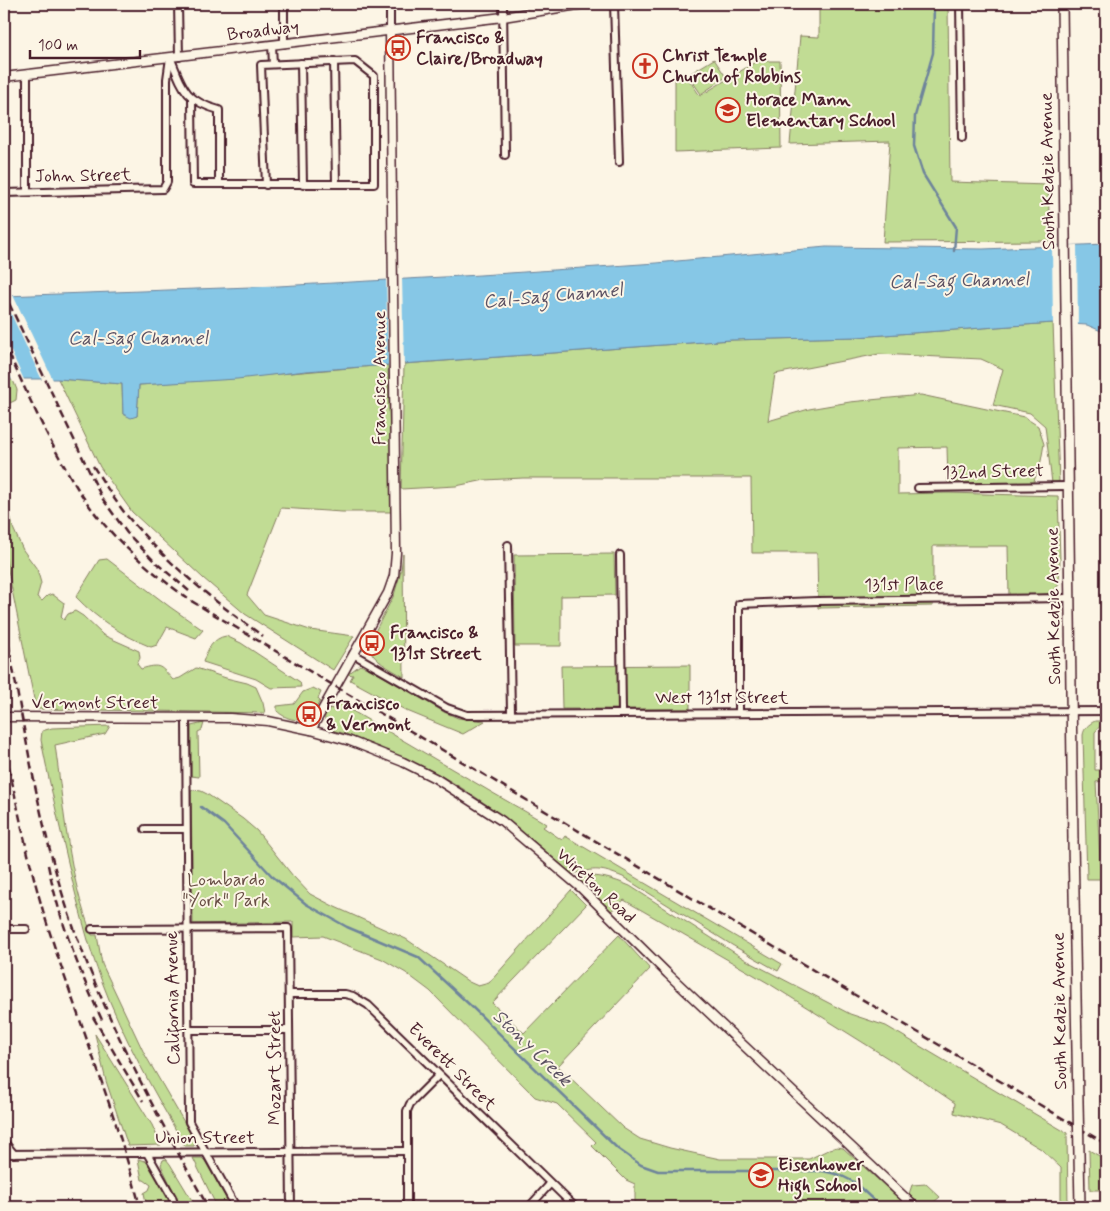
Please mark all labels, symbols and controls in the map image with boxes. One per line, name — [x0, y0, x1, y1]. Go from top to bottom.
street label: Broadway — [226, 15, 300, 47]
place label: Francisco & Claire/Broadway — [416, 26, 543, 71]
scale bar — [30, 28, 140, 60]
bus stop icon: Francisco & Claire/Broadway — [385, 35, 411, 61]
text: 100 m — [38, 36, 78, 56]
place label: Christ Temple Church of Robbins — [662, 44, 801, 89]
church icon: Christ Temple Church of Robbins — [632, 53, 658, 79]
place label: Horace Mann Elementary School — [746, 88, 896, 133]
street label: South Kedzie Avenue — [1035, 92, 1061, 250]
school or university icon: Horace Mann Elementary School — [715, 97, 741, 123]
street label: John Street — [34, 163, 132, 189]
water label: Cal-Sag Channel — [889, 267, 1030, 297]
water label: Cal-Sag Channel — [482, 277, 625, 317]
street label: Francisco Avenue — [368, 311, 392, 445]
water label: Cal-Sag Channel — [68, 326, 209, 353]
street label: 132nd Street — [942, 459, 1044, 485]
street label: South Kedzie Avenue — [1041, 527, 1067, 685]
street label: 131st Place — [864, 572, 944, 598]
place label: Francisco & 131st Street — [390, 621, 482, 666]
bus stop icon: Francisco & 131st Street — [359, 630, 385, 656]
street label: West 131st Street — [655, 686, 789, 710]
street label: Vermont Street — [32, 691, 158, 715]
place label: Francisco & Vermont — [326, 692, 411, 737]
bus stop icon: Francisco & Vermont — [296, 701, 322, 727]
street label: Wireton Road — [551, 843, 641, 929]
park label: Lombardo "York" Park — [182, 868, 270, 913]
street label: California Avenue — [160, 931, 188, 1065]
street label: South Kedzie Avenue — [1047, 932, 1073, 1090]
water label: Stony Creek — [487, 1004, 578, 1093]
street label: Mozart Street — [263, 1011, 287, 1125]
street label: Everett Street — [403, 1018, 502, 1117]
street label: Union Street — [155, 1126, 255, 1150]
place label: Eisenhower High School — [778, 1153, 864, 1200]
school or university icon: Eisenhower High School — [748, 1162, 774, 1188]

